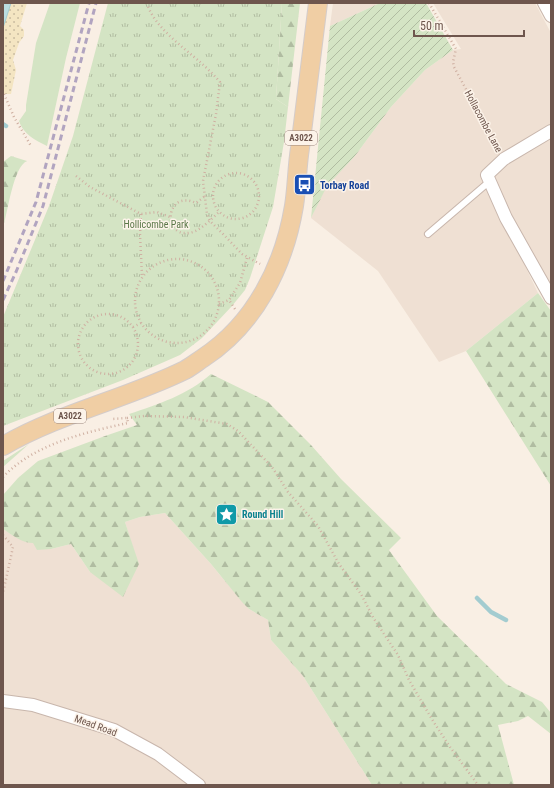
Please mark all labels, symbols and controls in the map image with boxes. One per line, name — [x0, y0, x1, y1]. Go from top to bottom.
scale bar — [414, 12, 524, 38]
text: 50 m — [420, 19, 444, 33]
street label: Hollacombe Lane — [463, 88, 505, 154]
road number: A3022 — [285, 131, 317, 145]
bus stop icon: Torbay Road — [291, 172, 317, 198]
place label: Torbay Road — [320, 180, 369, 191]
park label: Hollicombe Park — [123, 219, 189, 230]
road number: A3022 — [54, 409, 86, 423]
place icon: Round Hill — [214, 501, 240, 527]
place label: Round Hill — [242, 509, 283, 520]
street label: Mead Road — [73, 713, 119, 738]

